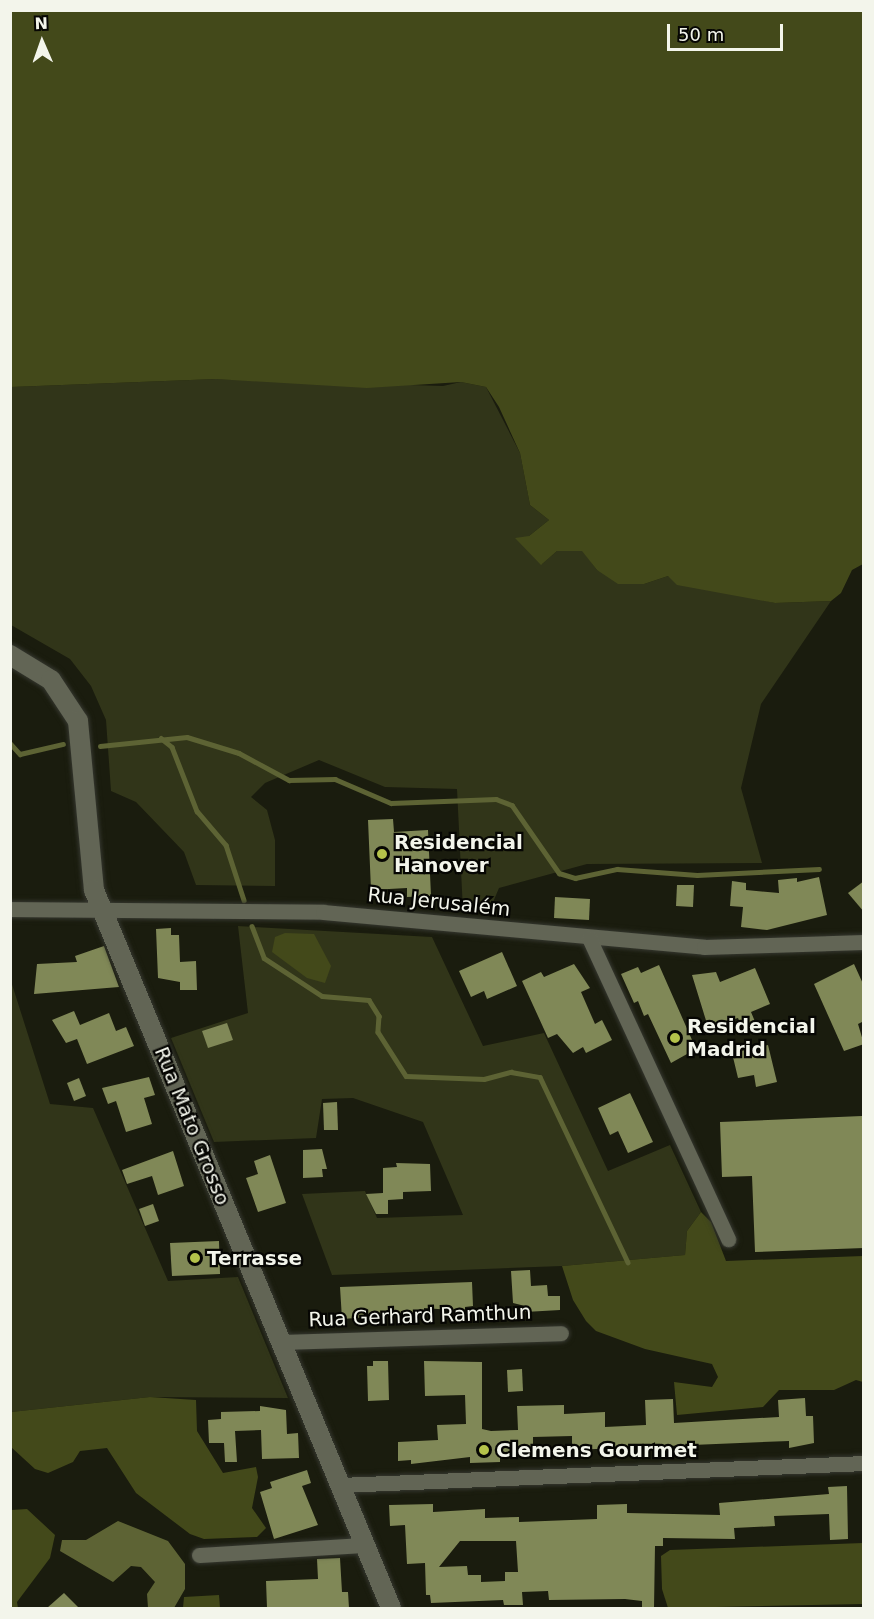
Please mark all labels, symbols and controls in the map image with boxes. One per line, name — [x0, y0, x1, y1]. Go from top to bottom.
north arrow — [12, 12, 72, 72]
scale bar — [670, 12, 786, 50]
text: N — [34, 14, 48, 33]
text: 50 m — [678, 24, 724, 45]
place label: Residencial Hanover — [394, 831, 523, 878]
marker: Residencial Hanover — [375, 847, 389, 861]
street label: Rua Jerusalém — [366, 883, 512, 921]
place label: Residencial Madrid — [687, 1014, 816, 1061]
marker: Residencial Madrid — [668, 1031, 682, 1045]
street label: Rua Mato Grosso — [149, 1043, 235, 1209]
place label: Terrasse — [207, 1246, 302, 1270]
marker: Terrasse — [188, 1251, 202, 1265]
street label: Rua Gerhard Ramthun — [308, 1300, 532, 1332]
place label: Clemens Gourmet — [496, 1438, 697, 1462]
marker: Clemens Gourmet — [477, 1443, 491, 1457]

